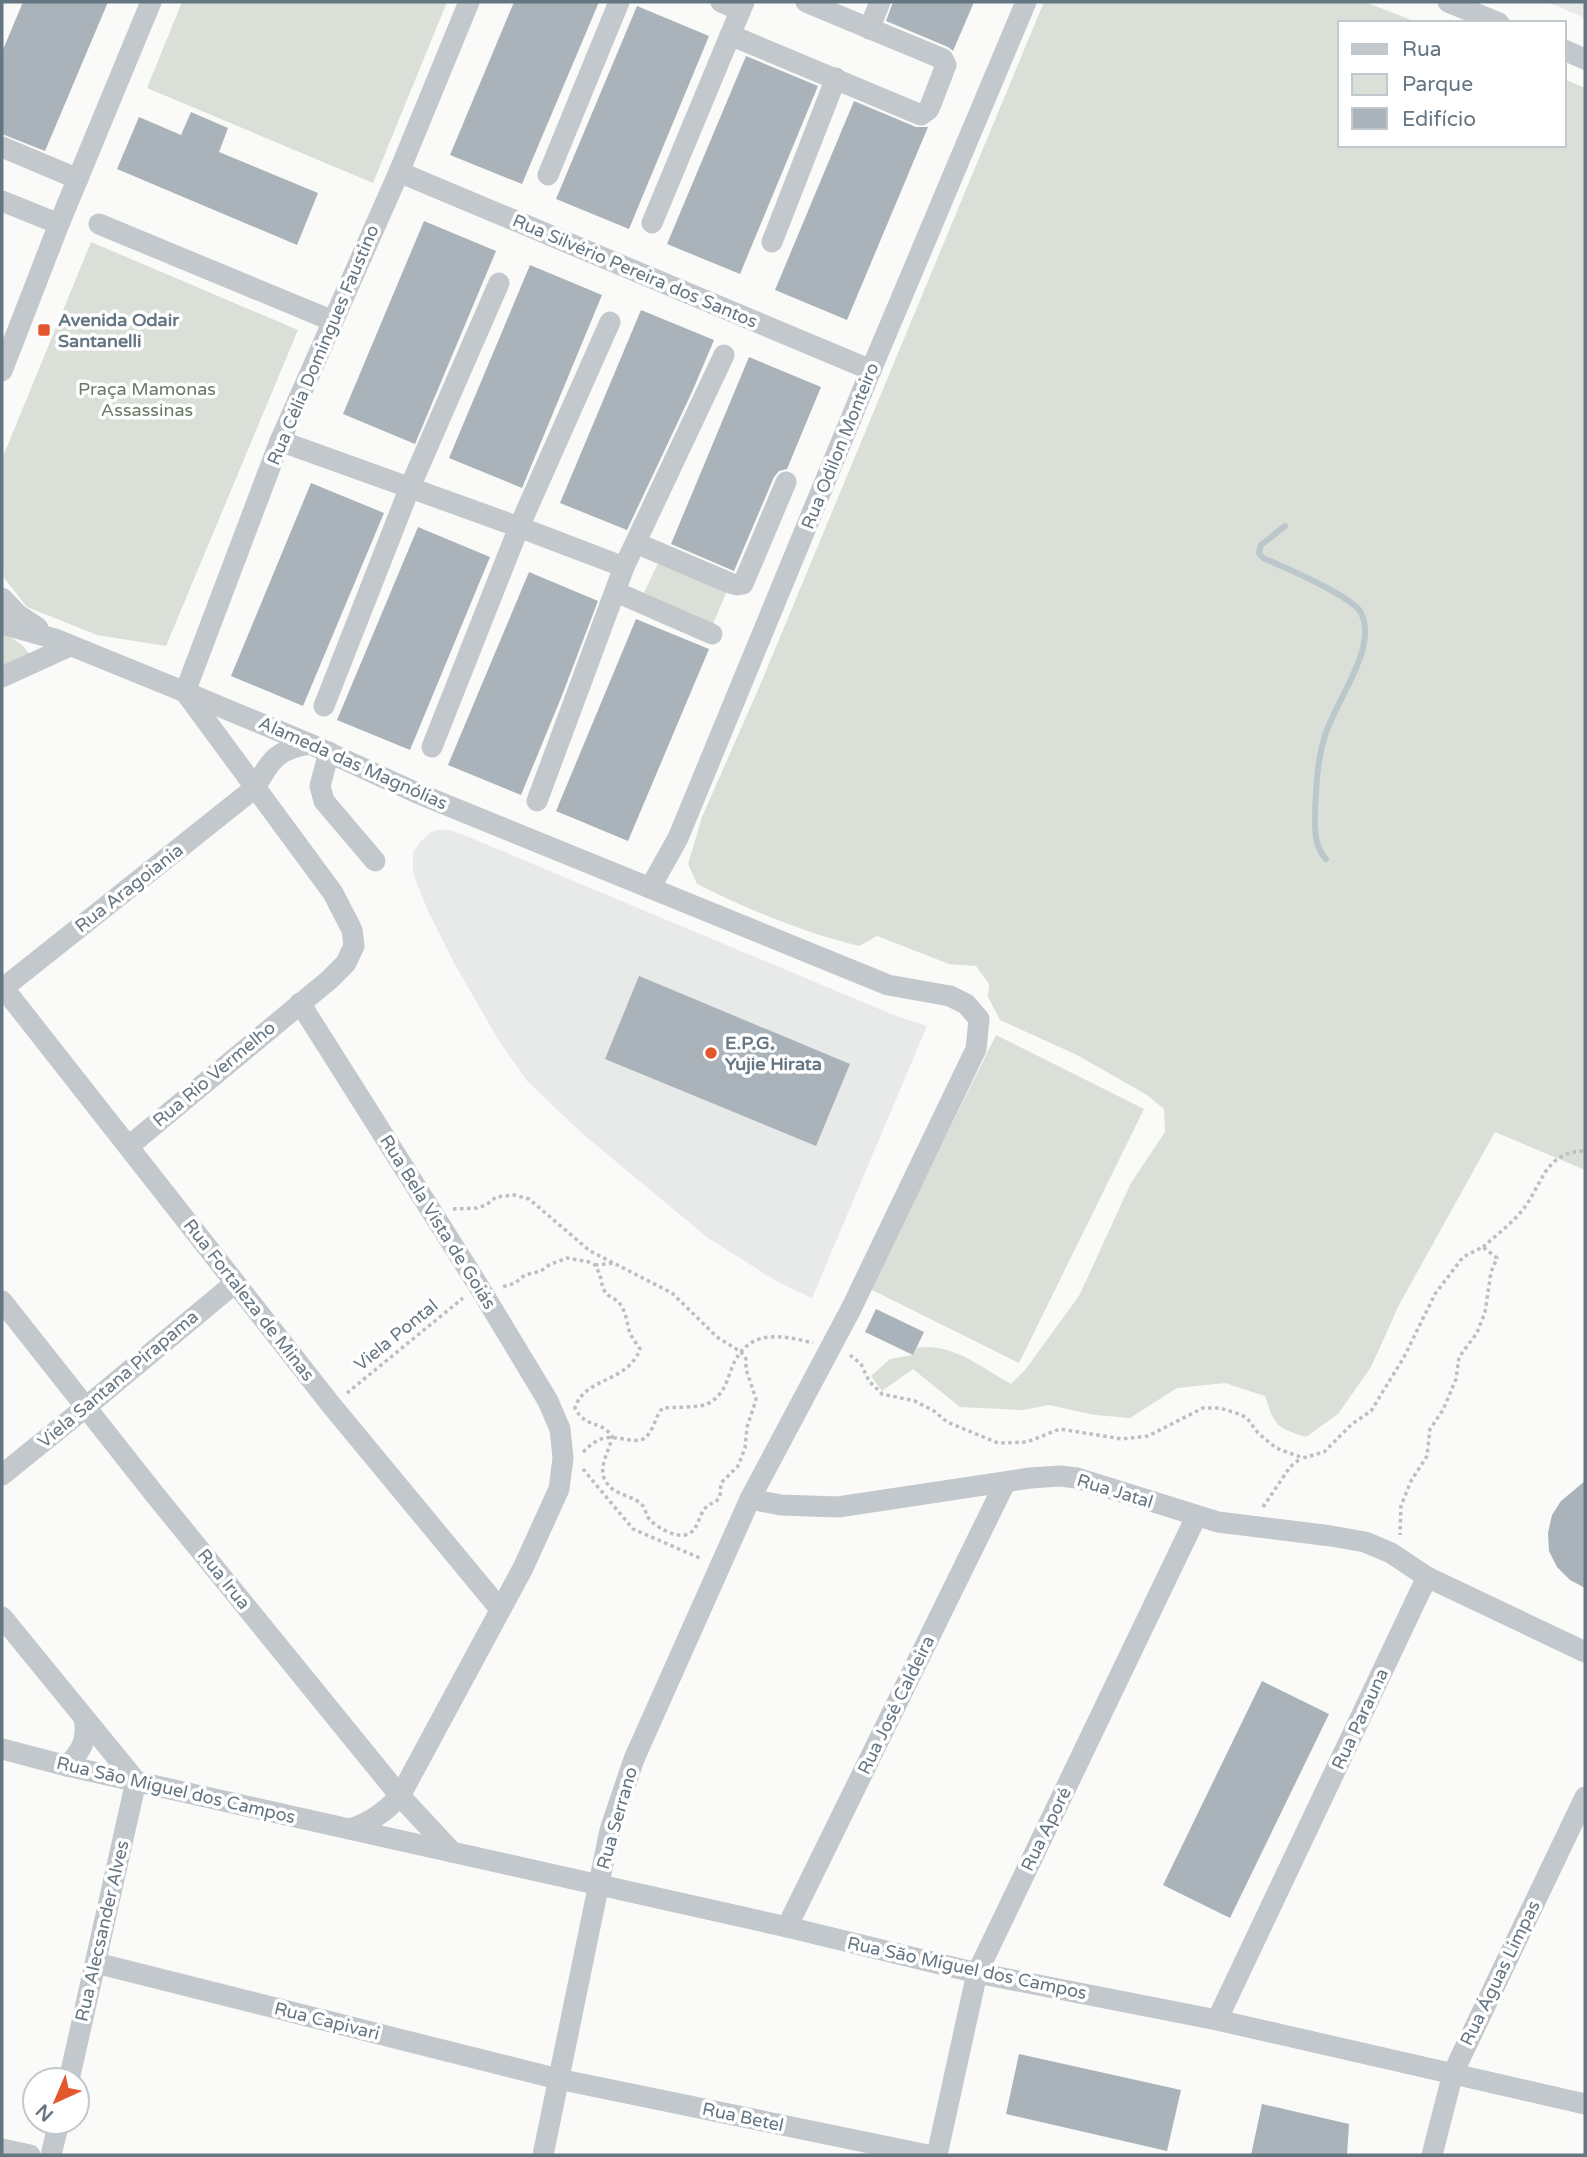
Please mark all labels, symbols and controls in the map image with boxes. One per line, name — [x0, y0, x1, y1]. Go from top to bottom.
legend — [1338, 21, 1566, 147]
text: Rua — [1402, 37, 1442, 62]
text: Parque — [1402, 72, 1473, 97]
text: Edifício — [1402, 107, 1476, 132]
street label: Rua Silvério Pereira dos Santos — [509, 209, 761, 333]
street label: Rua Célia Domingues Faustino — [262, 221, 384, 469]
place label: Avenida Odair Santanelli — [58, 309, 180, 352]
marker: Avenida Odair Santanelli — [36, 322, 52, 338]
street label: Rua Odilon Monteiro — [797, 360, 883, 532]
park label: Praça Mamonas Assassinas — [78, 378, 216, 421]
street label: Alameda das Magnólias — [255, 711, 451, 815]
street label: Rua Aragoiania — [70, 839, 188, 937]
street label: Rua Rio Vermelho — [148, 1016, 280, 1132]
place label: E.P.G. Yujie Hirata — [725, 1032, 822, 1075]
marker: E.P.G. Yujie Hirata — [703, 1045, 719, 1061]
street label: Rua Bela Vista de Goiás — [375, 1131, 501, 1313]
street label: Rua Fortaleza de Minas — [179, 1215, 319, 1385]
street label: Viela Pontal — [350, 1295, 442, 1375]
street label: Viela Santana Pirapama — [33, 1305, 203, 1453]
street label: Rua Jatal — [1074, 1469, 1156, 1513]
street label: Rua Irua — [193, 1544, 255, 1614]
street label: Rua José Caldeira — [853, 1632, 939, 1778]
street label: Rua Parauna — [1327, 1665, 1393, 1773]
street label: Rua São Miguel dos Campos — [54, 1752, 298, 1828]
street label: Rua Serrano — [592, 1764, 642, 1872]
street label: Rua Aporé — [1016, 1783, 1076, 1875]
street label: Rua Alecsander Alves — [70, 1838, 134, 2024]
street label: Rua Águas Limpas — [1455, 1897, 1545, 2049]
street label: Rua São Miguel dos Campos — [845, 1932, 1089, 2004]
street label: Rua Capivari — [272, 1997, 382, 2045]
north arrow — [21, 2066, 91, 2136]
street label: Rua Betel — [700, 2098, 786, 2136]
text: N — [32, 2099, 58, 2126]

